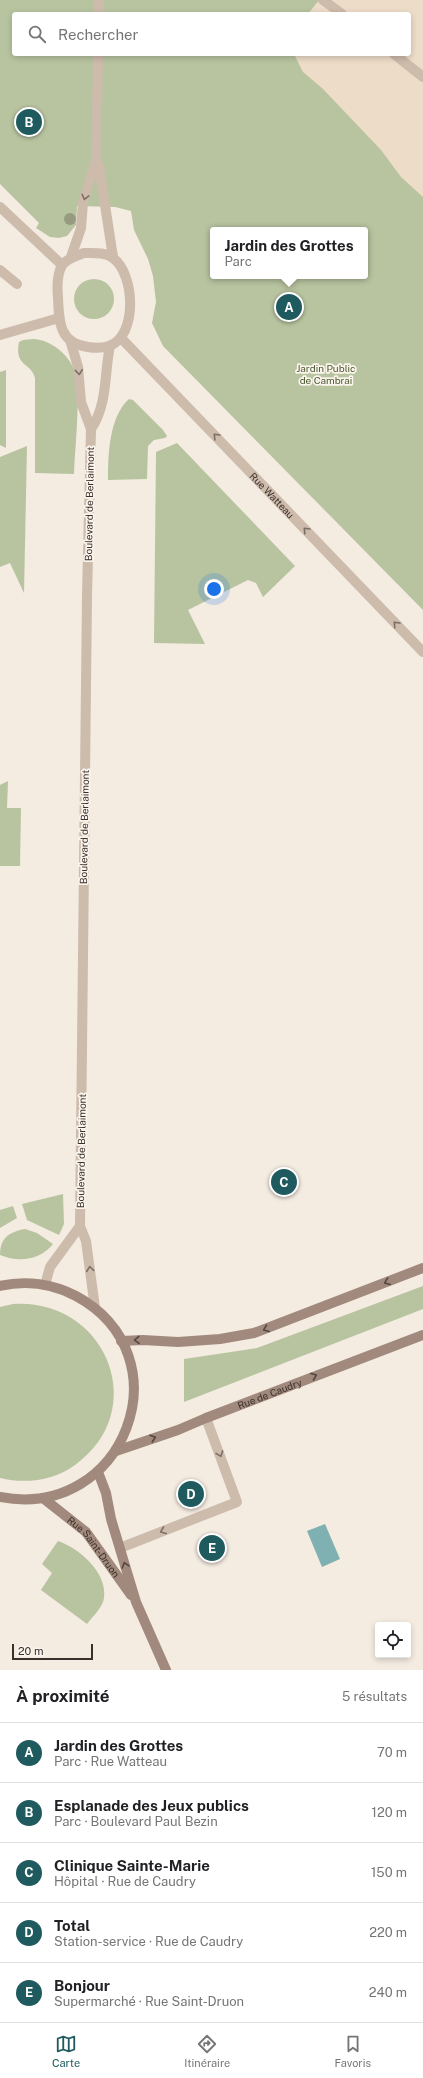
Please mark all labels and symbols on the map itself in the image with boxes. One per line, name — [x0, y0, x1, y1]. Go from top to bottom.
pin: B — [16, 107, 42, 137]
one-way arrow — [81, 194, 89, 200]
pin: A — [276, 292, 302, 322]
park label: Jardin Public de Cambrai — [296, 362, 356, 386]
one-way arrow — [74, 369, 83, 375]
one-way arrow — [213, 433, 221, 441]
street label: Boulevard de Berlaimont — [82, 447, 96, 561]
street label: Rue Watteau — [247, 470, 297, 521]
one-way arrow — [303, 527, 311, 535]
your location — [204, 579, 224, 599]
one-way arrow — [394, 621, 401, 628]
street label: Boulevard de Berlaimont — [77, 770, 91, 884]
street label: Boulevard de Berlaimont — [74, 1094, 88, 1208]
pin: C — [271, 1167, 297, 1197]
one-way arrow — [86, 1266, 95, 1273]
one-way arrow — [383, 1277, 390, 1285]
one-way arrow — [262, 1324, 269, 1332]
one-way arrow — [134, 1336, 140, 1344]
one-way arrow — [310, 1373, 317, 1381]
street label: Rue de Caudry — [236, 1376, 304, 1411]
one-way arrow — [150, 1435, 157, 1443]
one-way arrow — [215, 1451, 223, 1458]
pin: D — [178, 1479, 204, 1509]
street label: Rue Saint-Druon — [65, 1514, 123, 1580]
one-way arrow — [160, 1526, 168, 1534]
pin: E — [199, 1533, 225, 1563]
one-way arrow — [121, 1562, 130, 1569]
scale bar — [12, 1642, 93, 1661]

